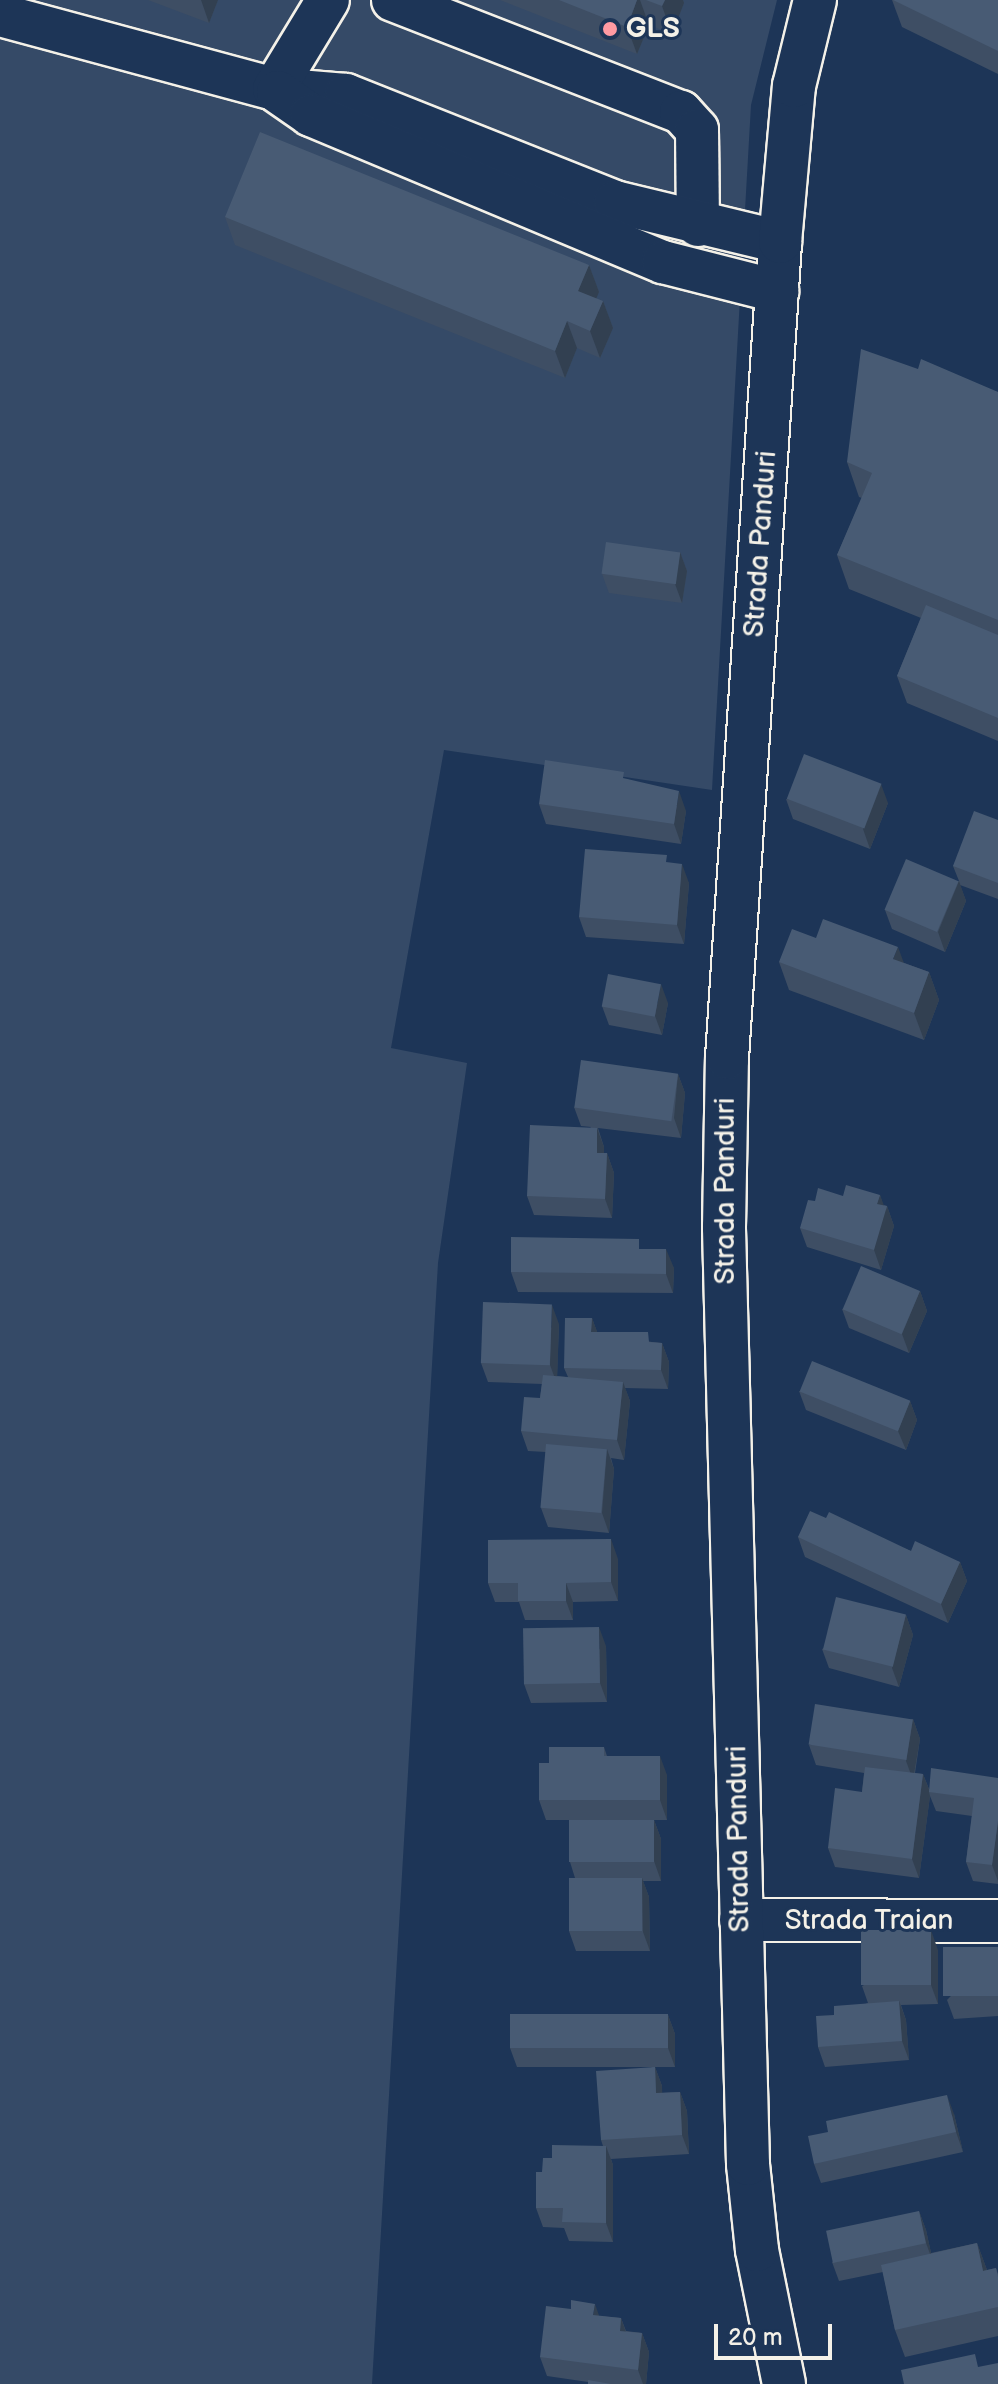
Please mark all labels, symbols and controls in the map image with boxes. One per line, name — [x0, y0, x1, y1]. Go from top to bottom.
place label: GLS — [626, 12, 680, 46]
marker: GLS — [601, 20, 619, 38]
street label: Strada Panduri — [738, 450, 784, 638]
street label: Strada Panduri — [709, 1098, 743, 1284]
street label: Strada Panduri — [721, 1745, 757, 1933]
street label: Strada Traian — [784, 1904, 954, 1938]
scale bar — [718, 2308, 836, 2358]
text: 20 m — [728, 2323, 783, 2352]

